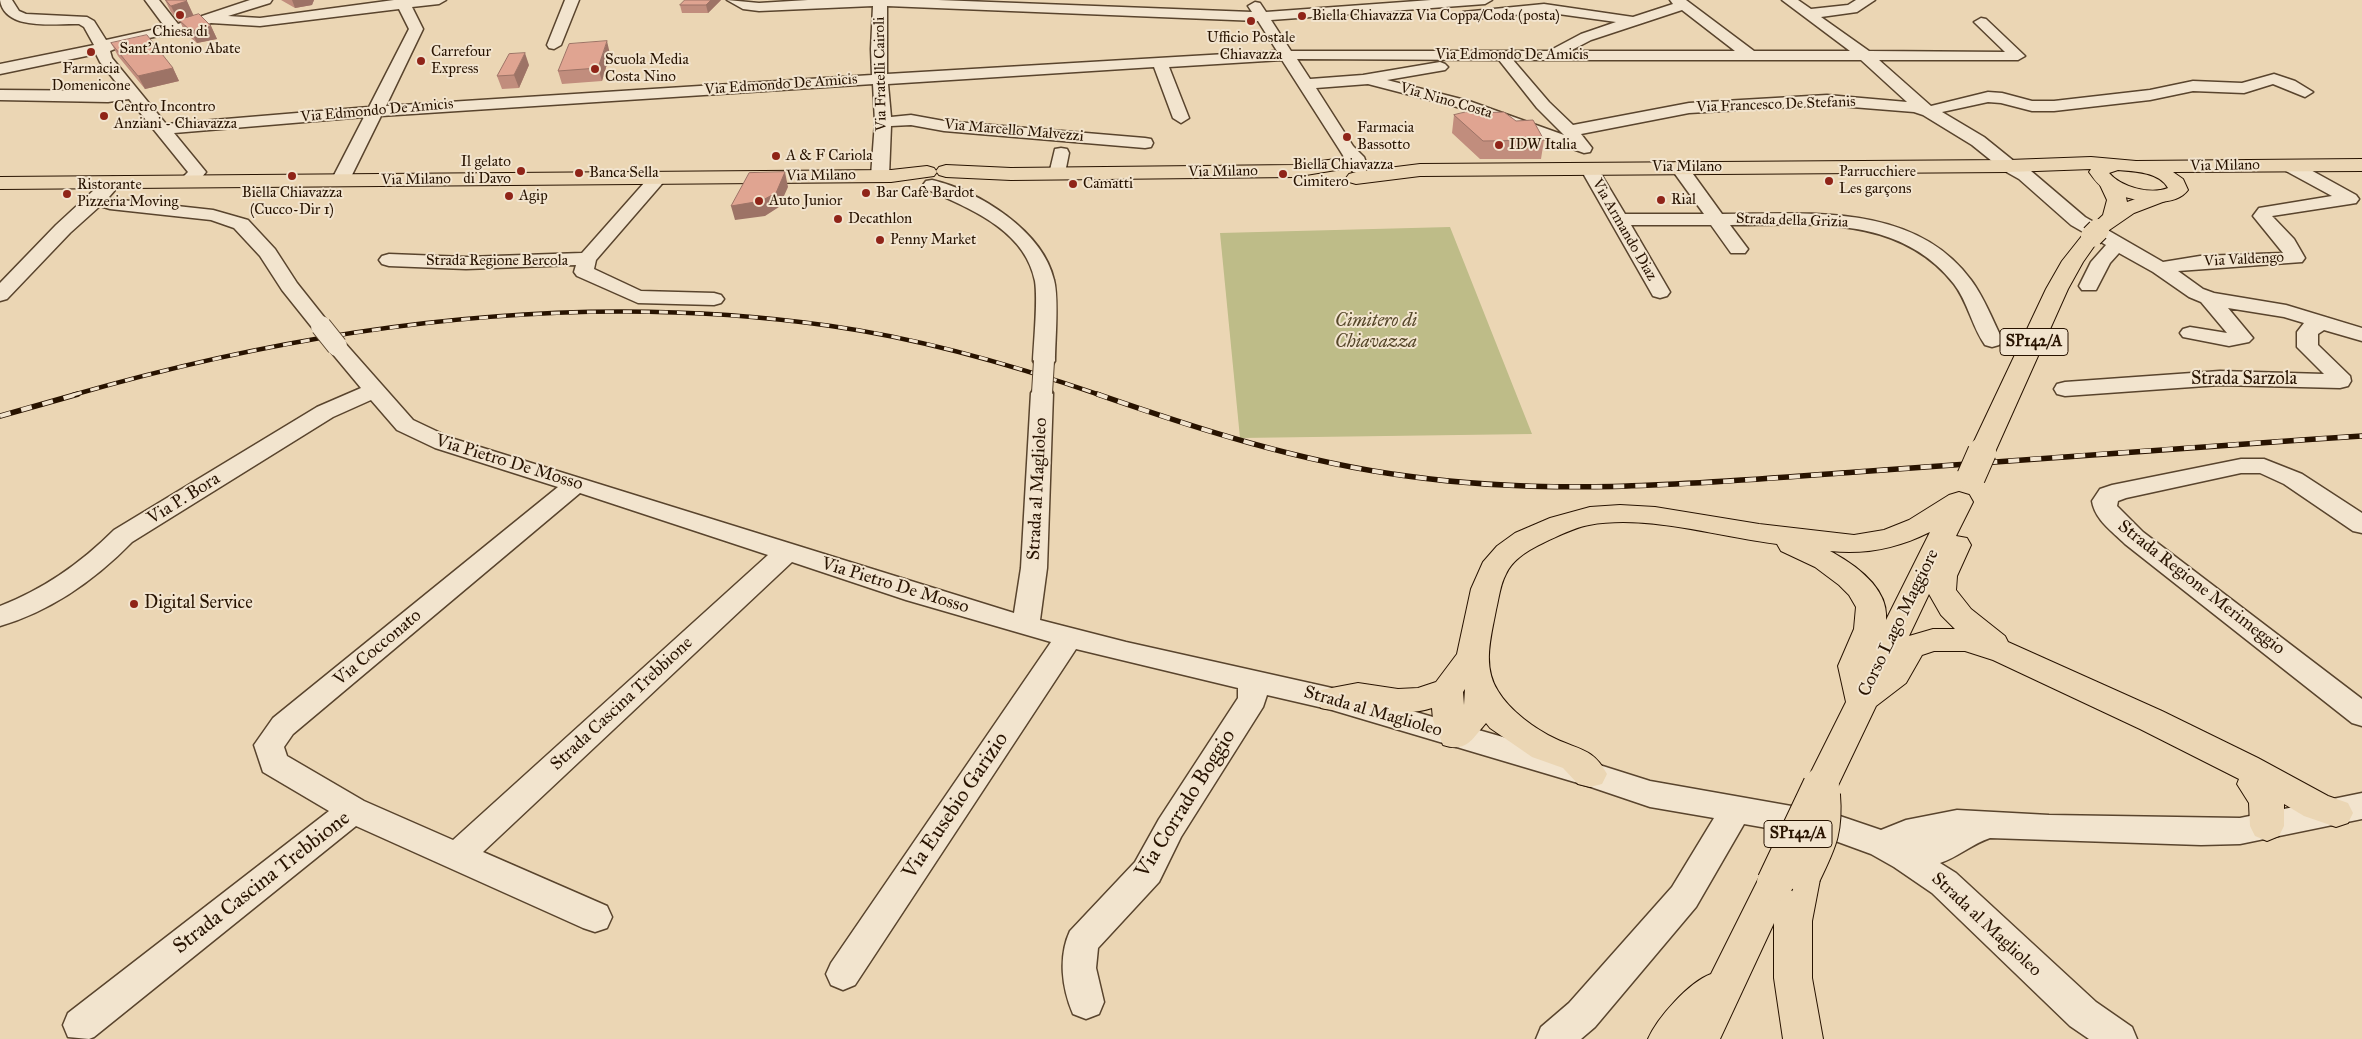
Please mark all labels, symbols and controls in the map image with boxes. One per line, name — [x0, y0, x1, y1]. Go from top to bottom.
place label: Biella Chiavazza Via Coppa/Coda (posta) — [1312, 7, 1560, 25]
marker: Chiesa di Sant'Antonio Abate — [174, 9, 186, 21]
marker: Biella Chiavazza Via Coppa/Coda (posta) — [1296, 10, 1308, 22]
marker: Ufficio Postale Chiavazza — [1245, 15, 1257, 27]
street label: Via Fratelli Cairoli — [871, 17, 891, 131]
place label: Chiesa di Sant'Antonio Abate — [120, 23, 240, 58]
place label: Ufficio Postale Chiavazza — [1207, 29, 1295, 64]
place label: Carrefour Express — [431, 43, 491, 78]
marker: Farmacia Domenicone — [85, 46, 97, 58]
street label: Via Edmondo De Amicis — [1435, 46, 1589, 64]
place label: Scuola Media Costa Nino — [605, 51, 689, 86]
marker: Carrefour Express — [415, 55, 427, 67]
place label: Farmacia Domenicone — [52, 60, 130, 95]
marker: Scuola Media Costa Nino — [589, 63, 601, 75]
street label: Via Edmondo De Amicis — [704, 71, 858, 99]
street label: Via Nino Costa — [1398, 79, 1494, 123]
street label: Via Francesco De Stefanis — [1696, 93, 1856, 117]
street label: Via Edmondo De Amicis — [300, 95, 454, 127]
place label: Centro Incontro Anziani - Chiavazza — [114, 98, 237, 133]
marker: Centro Incontro Anziani - Chiavazza — [98, 110, 110, 122]
street label: Via Marcello Malvezzi — [944, 116, 1084, 146]
place label: Farmacia Bassotto — [1357, 119, 1414, 154]
marker: Farmacia Bassotto — [1341, 131, 1353, 143]
place label: IDW Italia — [1509, 136, 1577, 154]
marker: IDW Italia — [1493, 139, 1505, 151]
place label: A & F Cariola — [786, 147, 873, 165]
marker: A & F Cariola — [770, 150, 782, 162]
place label: Il gelato di Davo — [461, 153, 511, 188]
place label: Biella Chiavazza Cimitero — [1293, 156, 1393, 191]
street label: Via Milano — [2190, 156, 2260, 176]
street label: Via Milano — [1652, 158, 1722, 176]
street label: Via Milano — [1188, 162, 1258, 182]
place label: Parrucchiere Les garçons — [1839, 163, 1916, 198]
place label: Banca Sella — [589, 164, 659, 182]
marker: Il gelato di Davo — [515, 165, 527, 177]
street label: Via Milano — [786, 166, 856, 186]
marker: Banca Sella — [573, 167, 585, 179]
marker: Biella Chiavazza Cimitero — [1277, 168, 1289, 180]
marker: Biella Chiavazza (Cucco-Dir 1) — [286, 170, 298, 182]
street label: Via Milano — [381, 170, 451, 190]
place label: Camatti — [1083, 175, 1133, 193]
marker: Parrucchiere Les garçons — [1823, 175, 1835, 187]
place label: Ristorante Pizzeria Moving — [77, 176, 178, 211]
street label: Via Armando Diaz — [1588, 176, 1660, 284]
marker: Camatti — [1067, 178, 1079, 190]
place label: Biella Chiavazza (Cucco-Dir 1) — [242, 184, 342, 219]
place label: Bar Cafè Bardot — [876, 184, 974, 202]
place label: Agip — [519, 187, 548, 205]
marker: Bar Cafè Bardot — [860, 187, 872, 199]
marker: Ristorante Pizzeria Moving — [61, 188, 73, 200]
marker: Agip — [503, 190, 515, 202]
place label: Rial — [1671, 191, 1696, 209]
place label: Auto Junior — [769, 192, 842, 210]
marker: Rial — [1655, 194, 1667, 206]
marker: Auto Junior — [753, 195, 765, 207]
place label: Decathlon — [848, 210, 912, 228]
street label: Strada della Grizia — [1735, 210, 1849, 232]
marker: Decathlon — [832, 213, 844, 225]
place label: Penny Market — [890, 231, 976, 249]
marker: Penny Market — [874, 234, 886, 246]
street label: Via Valdengo — [2203, 249, 2285, 271]
street label: Strada Regione Bercola — [426, 252, 568, 270]
park label: Cimitero di Chiavazza — [1335, 311, 1417, 354]
road number: SP142/A — [2000, 328, 2068, 356]
street label: Strada Sarzola — [2191, 369, 2297, 391]
street label: Strada al Maglioleo — [1023, 417, 1053, 561]
street label: Via Pietro De Mosso — [433, 430, 585, 496]
street label: Via P. Bora — [144, 468, 224, 530]
street label: Strada Regione Merimeggio — [2113, 516, 2289, 660]
street label: Corso Lago Maggiore — [1854, 546, 1944, 700]
street label: Via Pietro De Mosso — [819, 553, 971, 619]
place label: Digital Service — [144, 593, 253, 615]
marker: Digital Service — [128, 598, 140, 610]
street label: Via Cocconato — [330, 605, 426, 691]
street label: Strada Cascina Trebbione — [546, 632, 698, 776]
street label: Strada al Maglioleo — [1301, 682, 1445, 742]
street label: Via Corrado Boggio — [1130, 725, 1242, 883]
street label: Via Eusebio Garizio — [898, 728, 1014, 884]
street label: Strada Cascina Trebbione — [168, 806, 356, 960]
road number: SP142/A — [1764, 821, 1832, 848]
street label: Strada al Maglioleo — [1926, 868, 2046, 982]

